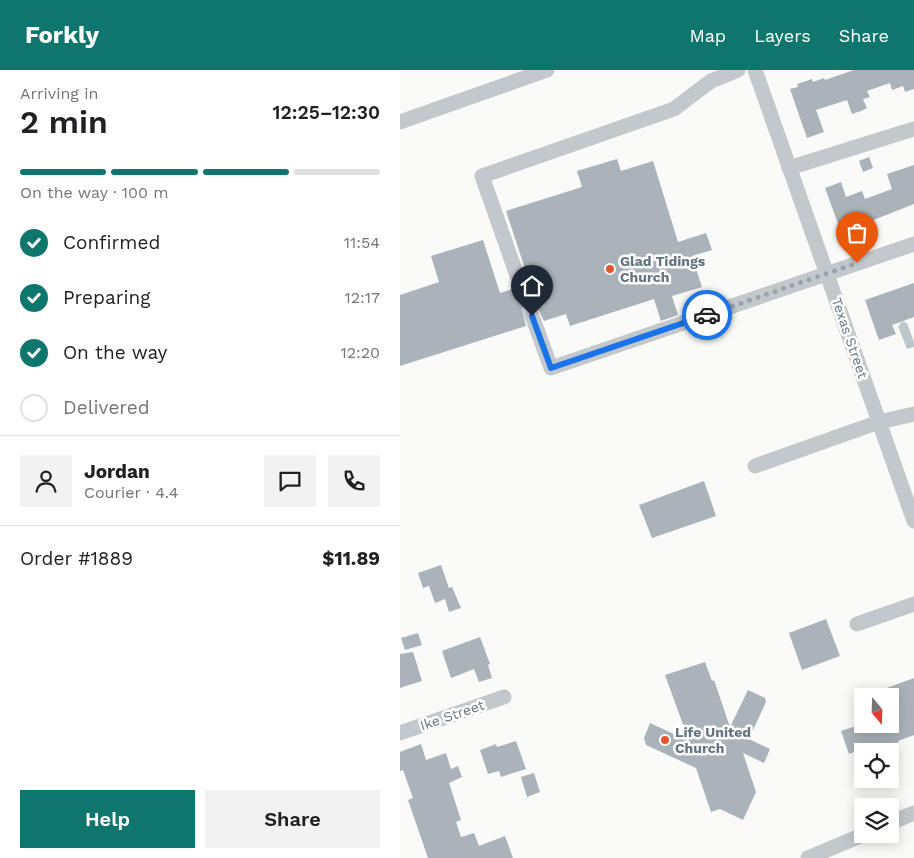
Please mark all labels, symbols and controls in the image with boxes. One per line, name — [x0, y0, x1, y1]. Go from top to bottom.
text: Forkly — [25, 21, 99, 49]
text: Map — [689, 25, 726, 46]
text: Layers — [754, 25, 811, 46]
text: Share — [839, 25, 889, 46]
text: Arriving in — [20, 84, 98, 103]
text: 12:25–12:30 — [273, 101, 380, 124]
text: 2 min — [20, 103, 108, 141]
text: On the way · 100 m — [20, 183, 169, 202]
pin — [836, 212, 878, 263]
icon: bag — [843, 219, 871, 247]
icon: check — [20, 229, 48, 257]
text: Confirmed — [63, 231, 160, 254]
text: 11:54 — [344, 233, 380, 252]
place label: Glad Tidings Church — [620, 253, 706, 285]
marker: Glad Tidings Church — [604, 263, 616, 275]
pin — [511, 265, 553, 316]
icon: home — [518, 272, 546, 300]
icon: check — [20, 284, 48, 312]
text: Preparing — [63, 286, 150, 309]
text: 12:17 — [344, 288, 380, 307]
courier — [682, 290, 732, 340]
street label: Texas Street — [829, 296, 871, 381]
icon: car — [693, 301, 721, 329]
icon: check — [20, 339, 48, 367]
text: On the way — [63, 341, 167, 364]
text: 12:20 — [340, 343, 380, 362]
text: Delivered — [63, 396, 150, 419]
button: person — [20, 455, 72, 507]
button: chat — [264, 455, 316, 507]
button: phone — [328, 455, 380, 507]
text: Jordan — [84, 460, 150, 483]
text: Courier · 4.4 — [84, 483, 179, 502]
text: Order #1889 — [20, 547, 133, 570]
text: $11.89 — [322, 547, 380, 570]
north arrow — [854, 688, 899, 732]
map controls — [854, 688, 899, 843]
street label: Ike Street — [418, 697, 486, 733]
place label: Life United Church — [675, 724, 751, 756]
marker: Life United Church — [659, 734, 671, 746]
button: locate — [854, 743, 899, 788]
button: Help — [20, 790, 195, 848]
button: Share — [205, 790, 380, 848]
button: layers — [854, 798, 899, 843]

